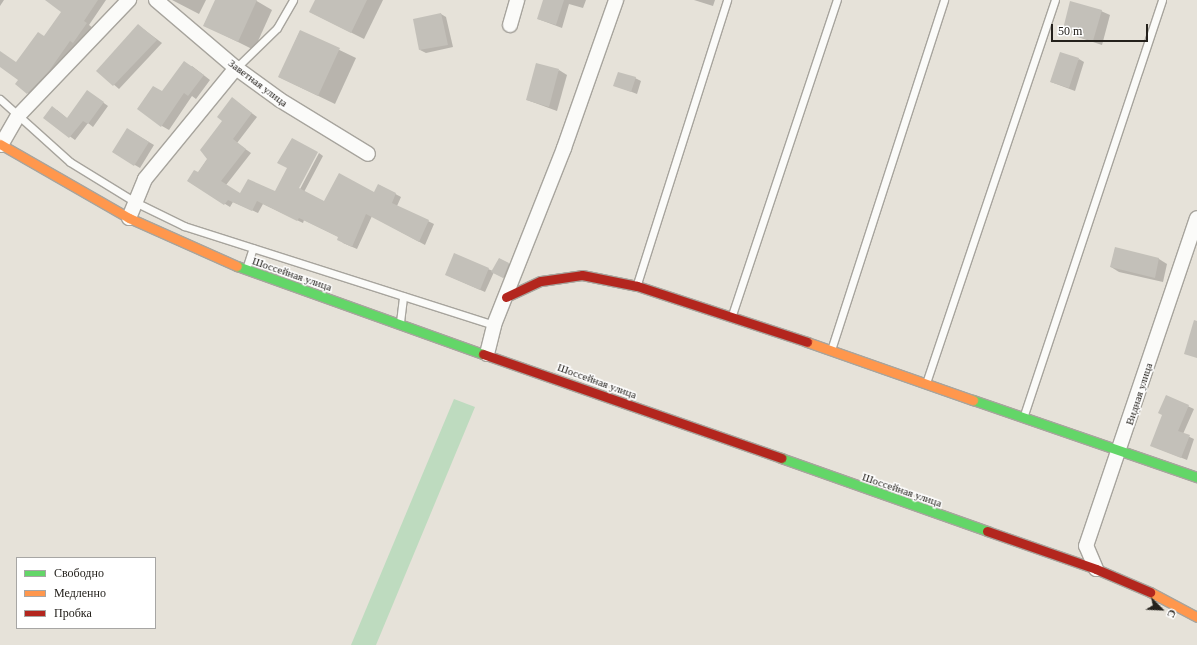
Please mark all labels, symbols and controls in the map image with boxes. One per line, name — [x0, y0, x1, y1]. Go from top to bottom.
scale bar — [1053, 16, 1150, 42]
text: 50 m — [1058, 24, 1082, 38]
street label: Заветная улица — [226, 56, 290, 110]
street label: Шоссейная улица — [250, 254, 334, 294]
street label: Шоссейная улица — [556, 361, 638, 401]
street label: Видная улица — [1123, 361, 1155, 427]
street label: Шоссейная улица — [860, 470, 944, 510]
legend — [16, 557, 156, 629]
text: Свободно — [54, 566, 104, 580]
text: Медленно — [54, 586, 106, 600]
north arrow — [1141, 589, 1181, 629]
text: Пробка — [54, 606, 92, 620]
text: С — [1165, 608, 1179, 620]

